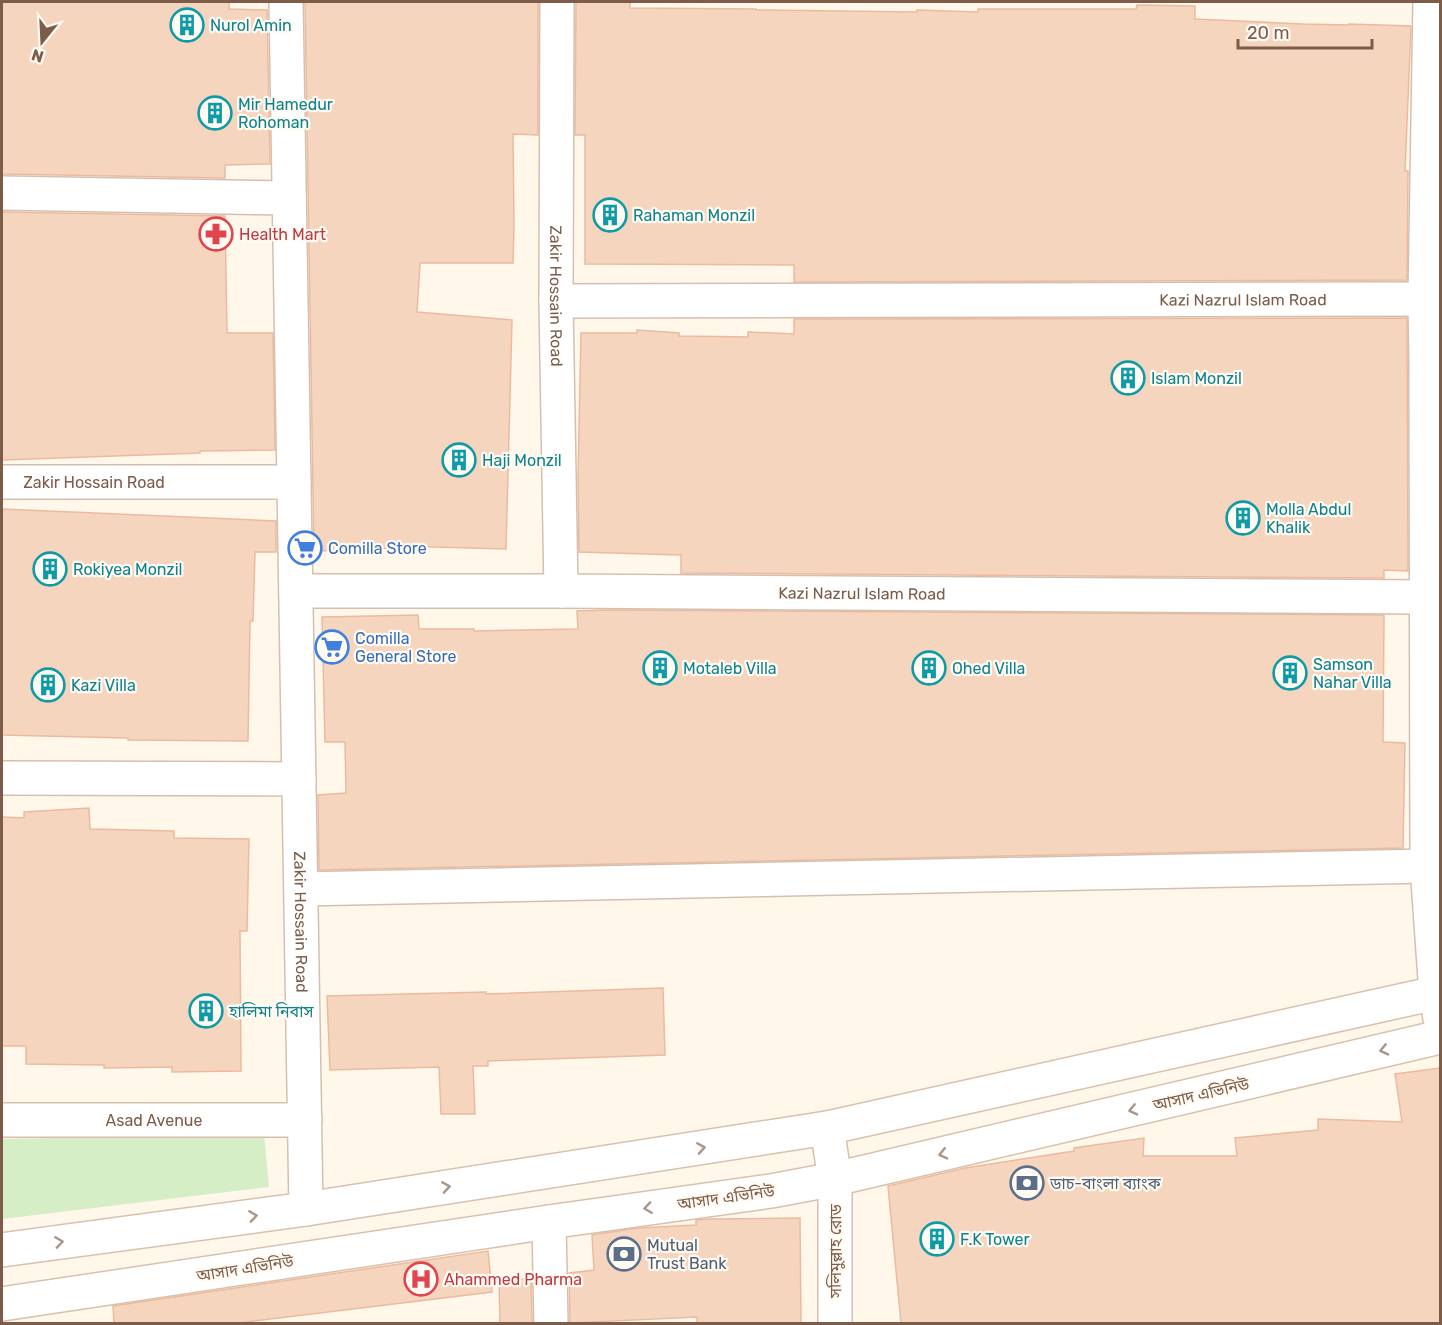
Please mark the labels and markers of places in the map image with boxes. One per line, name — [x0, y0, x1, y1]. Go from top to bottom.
building icon: Nurol Amin — [169, 7, 205, 43]
place label: Nurol Amin — [210, 16, 292, 35]
building icon: Mir Hamedur Rohoman — [197, 95, 233, 131]
place label: Mir Hamedur Rohoman — [238, 95, 333, 132]
building icon: Rahaman Monzil — [592, 197, 628, 233]
place label: Rahaman Monzil — [633, 206, 755, 225]
pharmacy icon: Health Mart — [198, 216, 234, 252]
place label: Health Mart — [239, 225, 326, 244]
building icon: Islam Monzil — [1110, 360, 1146, 396]
place label: Islam Monzil — [1151, 369, 1242, 388]
building icon: Haji Monzil — [441, 442, 477, 478]
place label: Haji Monzil — [482, 451, 562, 470]
building icon: Molla Abdul Khalik — [1225, 500, 1261, 536]
place label: Molla Abdul Khalik — [1266, 500, 1351, 537]
supermarket icon: Comilla Store — [287, 530, 323, 566]
place label: Comilla Store — [328, 539, 427, 558]
building icon: Rokiyea Monzil — [32, 551, 68, 587]
place label: Rokiyea Monzil — [73, 560, 182, 579]
supermarket icon: Comilla General Store — [314, 629, 350, 665]
place label: Comilla General Store — [355, 629, 456, 666]
building icon: Motaleb Villa — [642, 650, 678, 686]
building icon: Ohed Villa — [911, 650, 947, 686]
building icon: Samson Nahar Villa — [1272, 655, 1308, 691]
place label: Samson Nahar Villa — [1313, 655, 1392, 692]
place label: Motaleb Villa — [683, 659, 777, 678]
place label: Ohed Villa — [952, 659, 1025, 678]
building icon: Kazi Villa — [30, 667, 66, 703]
place label: Kazi Villa — [71, 676, 136, 695]
building icon: হালিমা নিবাস — [188, 993, 224, 1029]
place label: হালিমা নিবাস — [228, 1002, 314, 1021]
bank icon: ডাচ-বাংলা ব্যাংক — [1009, 1165, 1045, 1201]
place label: ডাচ-বাংলা ব্যাংক — [1049, 1174, 1162, 1193]
building icon: F.K Tower — [919, 1221, 955, 1257]
place label: F.K Tower — [960, 1230, 1030, 1249]
bank icon: Mutual Trust Bank — [606, 1236, 642, 1272]
place label: Mutual Trust Bank — [647, 1236, 727, 1273]
hospital icon: Ahammed Pharma — [403, 1261, 439, 1297]
place label: Ahammed Pharma — [444, 1270, 582, 1289]

